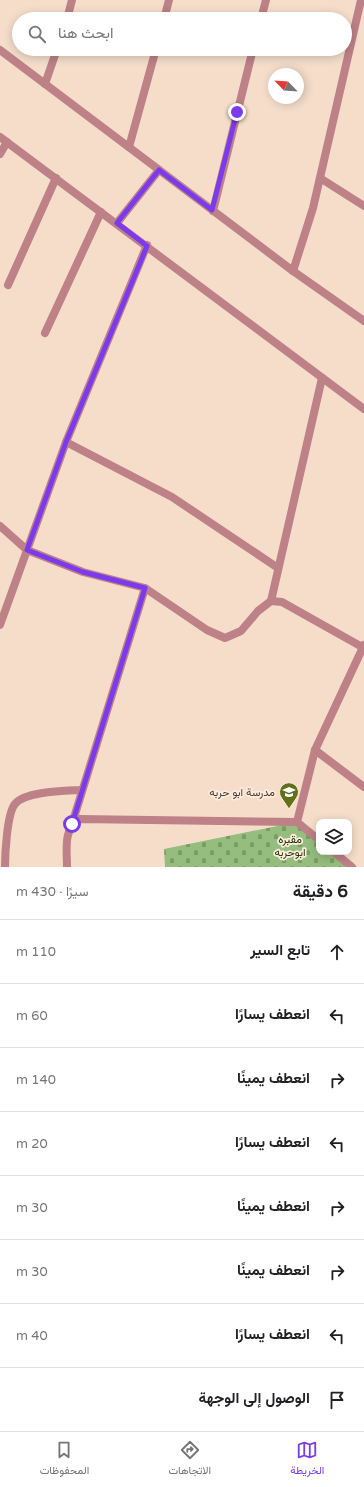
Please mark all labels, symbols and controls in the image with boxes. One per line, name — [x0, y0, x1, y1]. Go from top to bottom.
search box — [12, 12, 352, 56]
icon: search — [26, 23, 48, 45]
text: ابحث هنا — [58, 24, 113, 42]
north arrow — [268, 68, 304, 104]
route end — [228, 103, 246, 121]
school or university icon: مدرسة ابو حربه — [278, 781, 300, 809]
place label: مدرسة ابو حربه — [209, 786, 275, 799]
route start — [63, 815, 81, 833]
map controls — [316, 819, 352, 855]
button: layers — [316, 819, 352, 855]
park label: مقبره ابوحربه — [275, 833, 306, 859]
text: 6 دقيقة — [293, 881, 348, 902]
text: سيرًا · 430 m — [16, 884, 89, 900]
text: تابع السير — [250, 941, 310, 959]
icon: ahead — [326, 941, 348, 963]
text: 110 m — [16, 944, 56, 960]
text: انعطف يسارًا — [235, 1005, 310, 1023]
icon: left — [326, 1005, 348, 1027]
text: 60 m — [16, 1008, 48, 1024]
text: انعطف يمينًا — [237, 1069, 310, 1087]
icon: right — [326, 1069, 348, 1091]
text: 140 m — [16, 1072, 56, 1088]
text: انعطف يسارًا — [235, 1133, 310, 1151]
icon: left — [326, 1133, 348, 1155]
text: 20 m — [16, 1136, 48, 1152]
text: انعطف يمينًا — [237, 1197, 310, 1215]
icon: right — [326, 1197, 348, 1219]
text: 30 m — [16, 1200, 48, 1216]
text: انعطف يمينًا — [237, 1261, 310, 1279]
icon: right — [326, 1261, 348, 1283]
text: 30 m — [16, 1264, 48, 1280]
text: انعطف يسارًا — [235, 1325, 310, 1343]
icon: left — [326, 1325, 348, 1347]
text: 40 m — [16, 1328, 48, 1344]
text: الوصول إلى الوجهة — [199, 1389, 310, 1407]
icon: arrive — [326, 1389, 348, 1411]
tab: المحفوظات — [40, 1439, 89, 1480]
tab: الاتجاهات — [168, 1439, 211, 1480]
tab: الخريطة — [290, 1439, 324, 1480]

